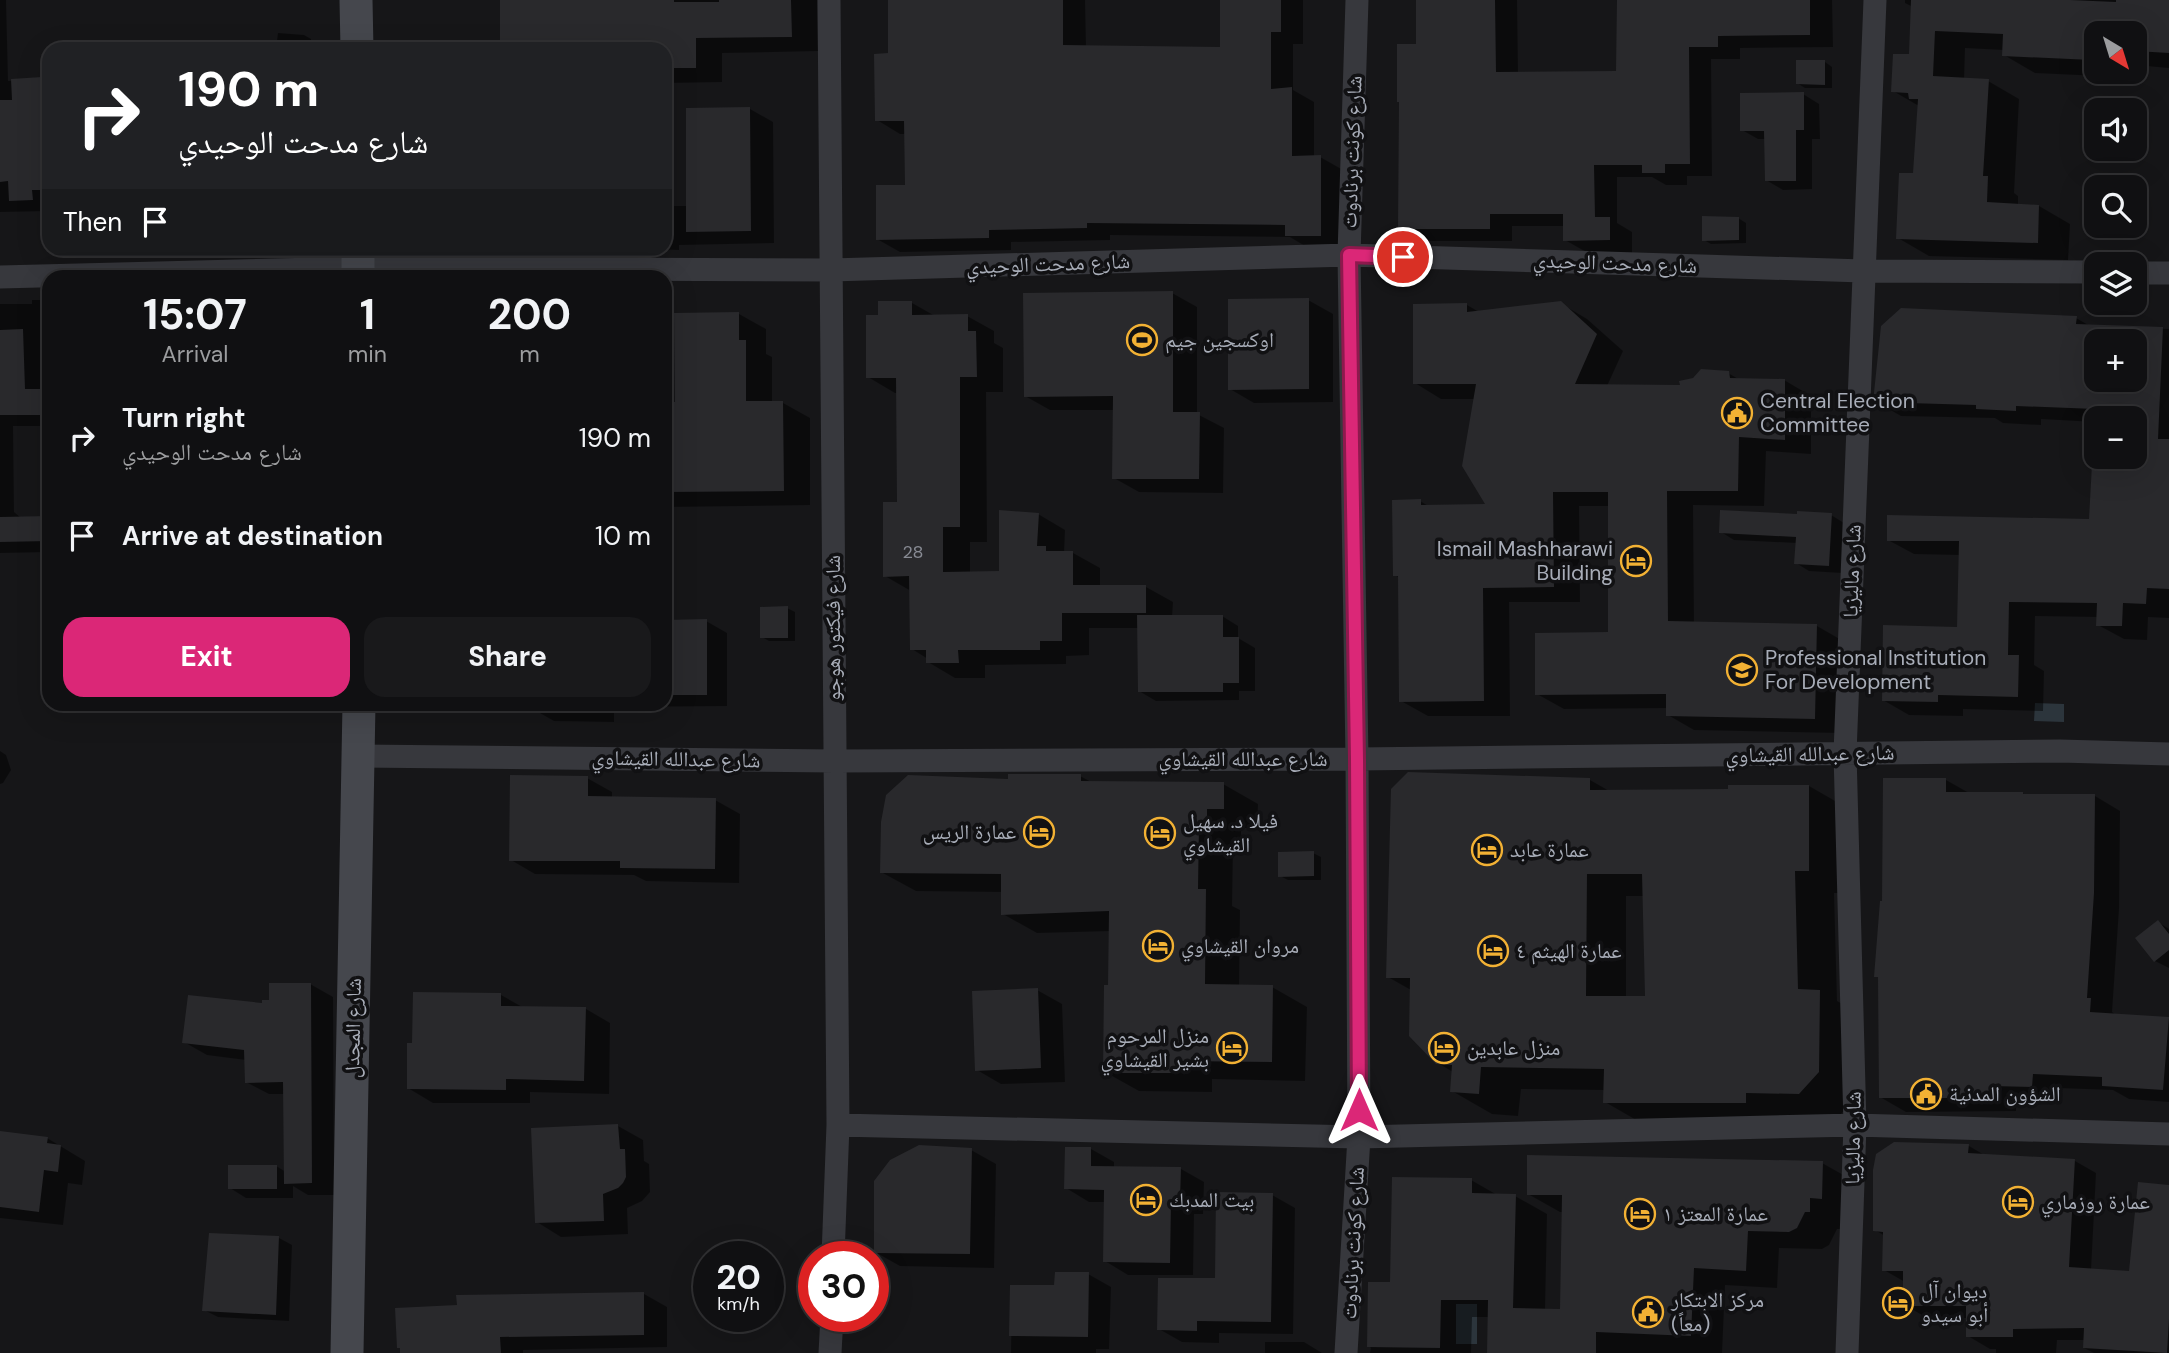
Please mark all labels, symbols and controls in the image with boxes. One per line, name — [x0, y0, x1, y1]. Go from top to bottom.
north arrow — [2084, 21, 2147, 84]
map controls — [2084, 21, 2147, 469]
text: 190 m — [178, 57, 319, 121]
icon: right — [63, 70, 154, 161]
street label: شارع كونت برنادوت — [1335, 75, 1369, 229]
button: sound — [2084, 98, 2147, 161]
text: شارع مدحت الوحيدي — [178, 121, 428, 163]
button: search — [2084, 175, 2147, 238]
icon: arrive — [136, 203, 174, 241]
text: Then — [63, 205, 122, 239]
pin — [1373, 227, 1433, 287]
icon: arrive — [1384, 238, 1422, 276]
street label: شارع مدحت الوحيدي — [1532, 246, 1698, 282]
street label: شارع مدحت الوحيدي — [965, 247, 1131, 283]
button: layers — [2084, 252, 2147, 315]
text: 15:07 — [143, 287, 247, 342]
text: 1 — [360, 287, 375, 342]
text: 200 — [488, 287, 571, 342]
sports icon: اوكسجين جيم — [1125, 323, 1159, 357]
place label: اوكسجين جيم — [1165, 326, 1274, 354]
button: + — [2084, 329, 2147, 392]
text: Arrival — [161, 339, 228, 369]
text: min — [348, 339, 387, 369]
text: m — [519, 339, 540, 369]
place label: Central Election Committee — [1760, 387, 1915, 439]
public building icon: Central Election Committee — [1720, 396, 1754, 430]
text: Turn right — [122, 401, 246, 435]
button: − — [2084, 406, 2147, 469]
icon: right — [63, 419, 101, 457]
text: 190 m — [579, 421, 651, 455]
text: شارع مدحت الوحيدي — [122, 437, 302, 467]
icon: arrive — [63, 517, 101, 555]
text: Arrive at destination — [122, 519, 383, 553]
text: 10 m — [595, 519, 651, 553]
street label: شارع ماليزيا — [1836, 524, 1868, 618]
place label: Ismail Mashharawi Building — [1437, 535, 1613, 587]
house number: 28 — [902, 540, 924, 564]
hotel icon: Ismail Mashharawi Building — [1619, 544, 1653, 578]
street label: شارع فيكتور هوجو — [819, 555, 847, 701]
button: Exit — [63, 617, 350, 697]
button: Share — [364, 617, 651, 697]
place label: Professional Institution For Development — [1765, 644, 1986, 696]
school or university icon: Professional Institution For Development — [1725, 653, 1759, 687]
street label: شارع عبدالله القيشاوي — [1725, 739, 1895, 772]
street label: شارع عبدالله القيشاوي — [591, 744, 761, 777]
street label: شارع عبدالله القيشاوي — [1158, 745, 1328, 775]
place label: فيلا د. سهيل القيشاوي — [1183, 807, 1278, 861]
hotel icon: عمارة الريس — [1022, 815, 1056, 849]
hotel icon: فيلا د. سهيل القيشاوي — [1143, 816, 1177, 850]
place label: عمارة الريس — [923, 818, 1016, 846]
hotel icon: عمارة عابد — [1470, 833, 1504, 867]
place label: عمارة عابد — [1510, 836, 1589, 864]
hotel icon: مروان القيشاوي — [1141, 929, 1175, 963]
place label: مروان القيشاوي — [1181, 932, 1299, 962]
hotel icon: عمارة الهيثم ٤ — [1476, 934, 1510, 968]
place label: عمارة الهيثم ٤ — [1516, 937, 1622, 965]
street label: شارع المجدل — [338, 978, 368, 1078]
place label: منزل المرحوم بشير القيشاوي — [1100, 1022, 1209, 1076]
hotel icon: منزل المرحوم بشير القيشاوي — [1215, 1031, 1249, 1065]
hotel icon: منزل عابدين — [1427, 1031, 1461, 1065]
place label: منزل عابدين — [1467, 1034, 1560, 1062]
position arrow — [1322, 1073, 1396, 1147]
public building icon: الشؤون المدنية — [1909, 1077, 1943, 1111]
place label: الشؤون المدنية — [1949, 1080, 2061, 1108]
street label: شارع ماليزيا — [1838, 1091, 1868, 1185]
street label: شارع كونت برنادوت — [1335, 1166, 1371, 1320]
hotel icon: بيت المدبك — [1129, 1183, 1163, 1217]
hotel icon: عمارة روزماري — [2001, 1185, 2035, 1219]
place label: بيت المدبك — [1169, 1186, 1254, 1214]
place label: عمارة روزماري — [2041, 1188, 2150, 1218]
hotel icon: عمارة المعتز ١ — [1623, 1197, 1657, 1231]
place label: عمارة المعتز ١ — [1663, 1200, 1768, 1228]
speed limit sign: 30 — [798, 1241, 889, 1332]
text: 20 — [716, 1254, 761, 1300]
place label: ديوان آل أبو سيدو — [1921, 1277, 1988, 1329]
place label: مركز الابتكار (معاً) — [1670, 1286, 1764, 1338]
hotel icon: ديوان آل أبو سيدو — [1881, 1286, 1915, 1320]
text: km/h — [717, 1292, 760, 1316]
public building icon: مركز الابتكار (معاً) — [1631, 1295, 1665, 1329]

